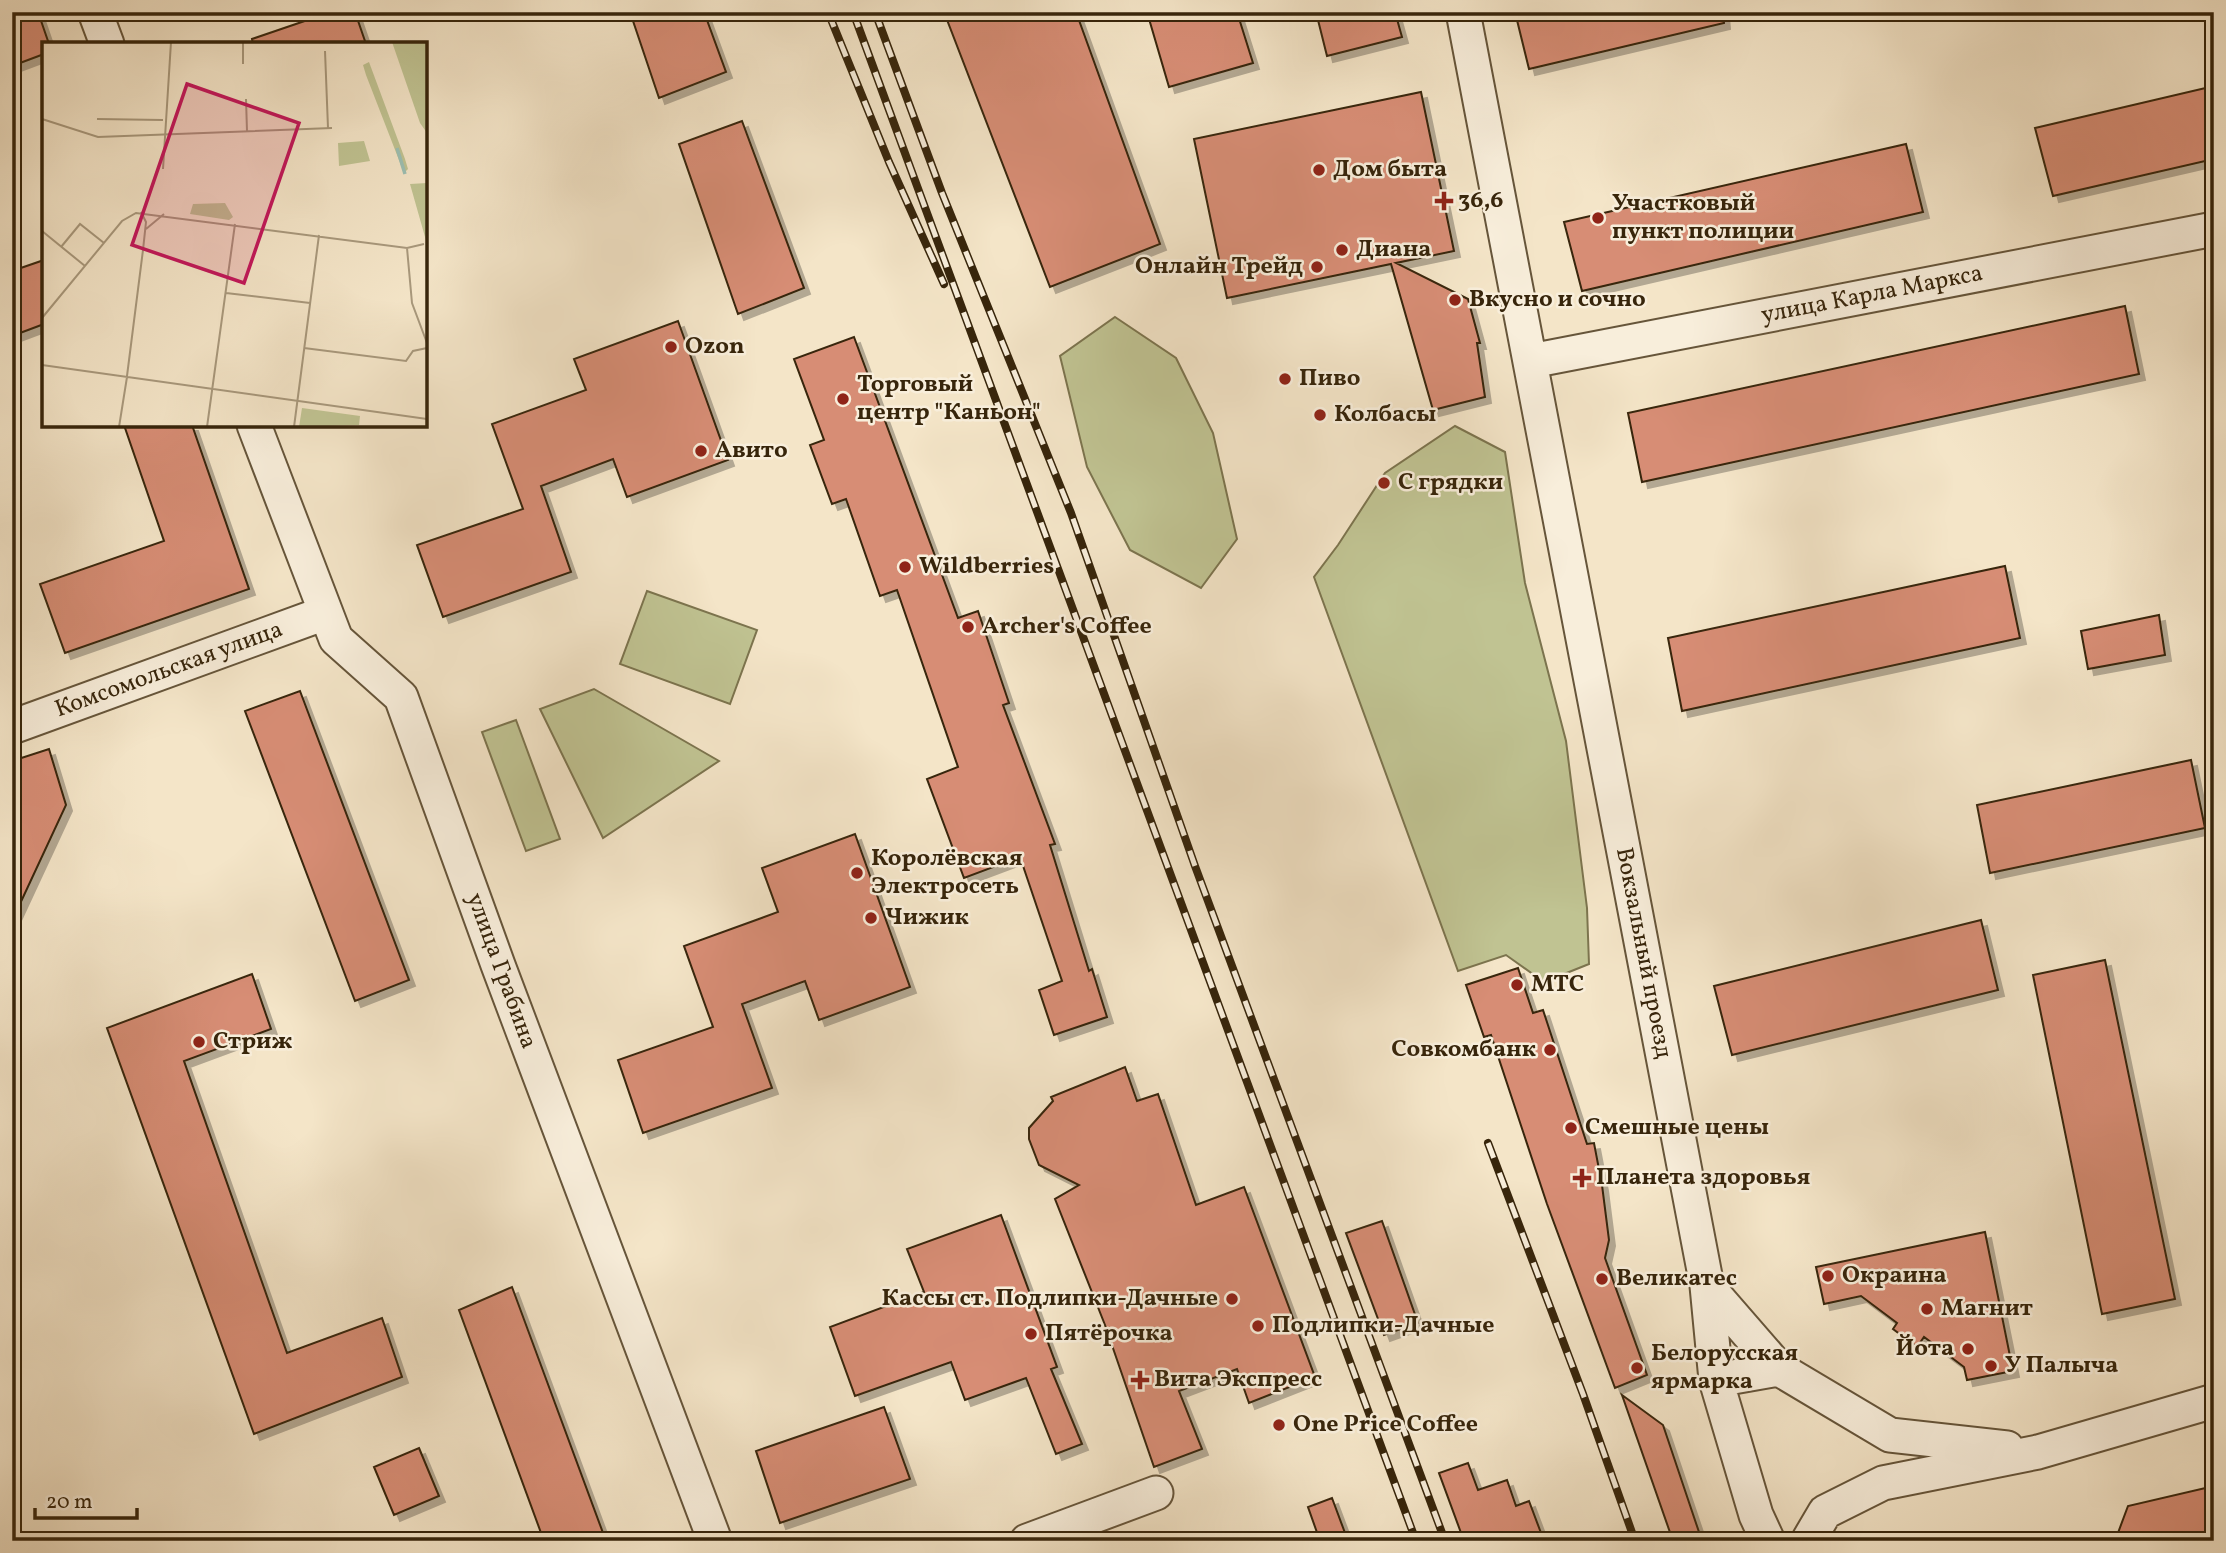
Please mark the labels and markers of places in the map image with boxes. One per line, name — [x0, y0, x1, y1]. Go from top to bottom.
place label: Дом быта — [1333, 153, 1447, 187]
marker: Дом быта — [1311, 162, 1327, 178]
place label: 36,6 — [1458, 184, 1504, 218]
place label: Участковый пункт полиции — [1612, 187, 1794, 249]
marker: 36,6 — [1436, 193, 1452, 209]
marker: Участковый пункт полиции — [1590, 210, 1606, 226]
place label: Диана — [1356, 233, 1431, 267]
marker: Диана — [1334, 242, 1350, 258]
place label: Онлайн Трейд — [1135, 250, 1303, 284]
marker: Онлайн Трейд — [1309, 259, 1325, 275]
place label: Вкусно и сочно — [1469, 283, 1646, 317]
marker: Вкусно и сочно — [1447, 292, 1463, 308]
place label: Ozon — [685, 330, 745, 364]
marker: Ozon — [663, 339, 679, 355]
place label: Пиво — [1299, 362, 1360, 396]
place label: Торговый центр "Каньон" — [857, 368, 1041, 430]
marker: Пиво — [1277, 371, 1293, 387]
marker: Торговый центр "Каньон" — [835, 391, 851, 407]
place label: Колбасы — [1334, 398, 1436, 432]
marker: Колбасы — [1312, 407, 1328, 423]
place label: Авито — [715, 434, 788, 468]
marker: Авито — [693, 443, 709, 459]
place label: С грядки — [1398, 466, 1503, 500]
marker: С грядки — [1376, 475, 1392, 491]
place label: Wildberries — [919, 550, 1054, 584]
marker: Wildberries — [897, 559, 913, 575]
place label: Archer's Coffee — [982, 610, 1152, 644]
marker: Archer's Coffee — [960, 619, 976, 635]
place label: Королёвская Электросеть — [871, 842, 1023, 904]
marker: Королёвская Электросеть — [849, 865, 865, 881]
place label: Чижик — [885, 901, 969, 935]
marker: Чижик — [863, 910, 879, 926]
place label: МТС — [1531, 968, 1584, 1002]
marker: МТС — [1509, 977, 1525, 993]
place label: Стриж — [213, 1025, 293, 1059]
place label: Совкомбанк — [1391, 1033, 1536, 1067]
marker: Стриж — [191, 1034, 207, 1050]
marker: Совкомбанк — [1542, 1042, 1558, 1058]
place label: Смешные цены — [1585, 1111, 1769, 1145]
marker: Смешные цены — [1563, 1120, 1579, 1136]
place label: Планета здоровья — [1596, 1161, 1810, 1195]
marker: Планета здоровья — [1574, 1170, 1590, 1186]
place label: Окраина — [1842, 1259, 1947, 1293]
place label: Великатес — [1616, 1262, 1737, 1296]
marker: Окраина — [1820, 1268, 1836, 1284]
marker: Великатес — [1594, 1271, 1610, 1287]
place label: Кассы ст. Подлипки-Дачные — [882, 1282, 1218, 1316]
marker: Кассы ст. Подлипки-Дачные — [1224, 1291, 1240, 1307]
place label: Магнит — [1941, 1292, 2033, 1326]
marker: Магнит — [1919, 1301, 1935, 1317]
place label: Подлипки-Дачные — [1272, 1309, 1495, 1343]
place label: Пятёрочка — [1045, 1317, 1173, 1351]
marker: Подлипки-Дачные — [1250, 1318, 1266, 1334]
marker: Пятёрочка — [1023, 1326, 1039, 1342]
place label: Йота — [1896, 1332, 1954, 1366]
place label: Белорусская ярмарка — [1651, 1337, 1798, 1399]
marker: Йота — [1960, 1341, 1976, 1357]
place label: У Палыча — [2005, 1349, 2118, 1383]
marker: У Палыча — [1983, 1358, 1999, 1374]
marker: Белорусская ярмарка — [1629, 1360, 1645, 1376]
place label: Вита Экспресс — [1154, 1363, 1322, 1397]
marker: Вита Экспресс — [1132, 1372, 1148, 1388]
place label: One Price Coffee — [1293, 1408, 1478, 1442]
marker: One Price Coffee — [1271, 1417, 1287, 1433]

